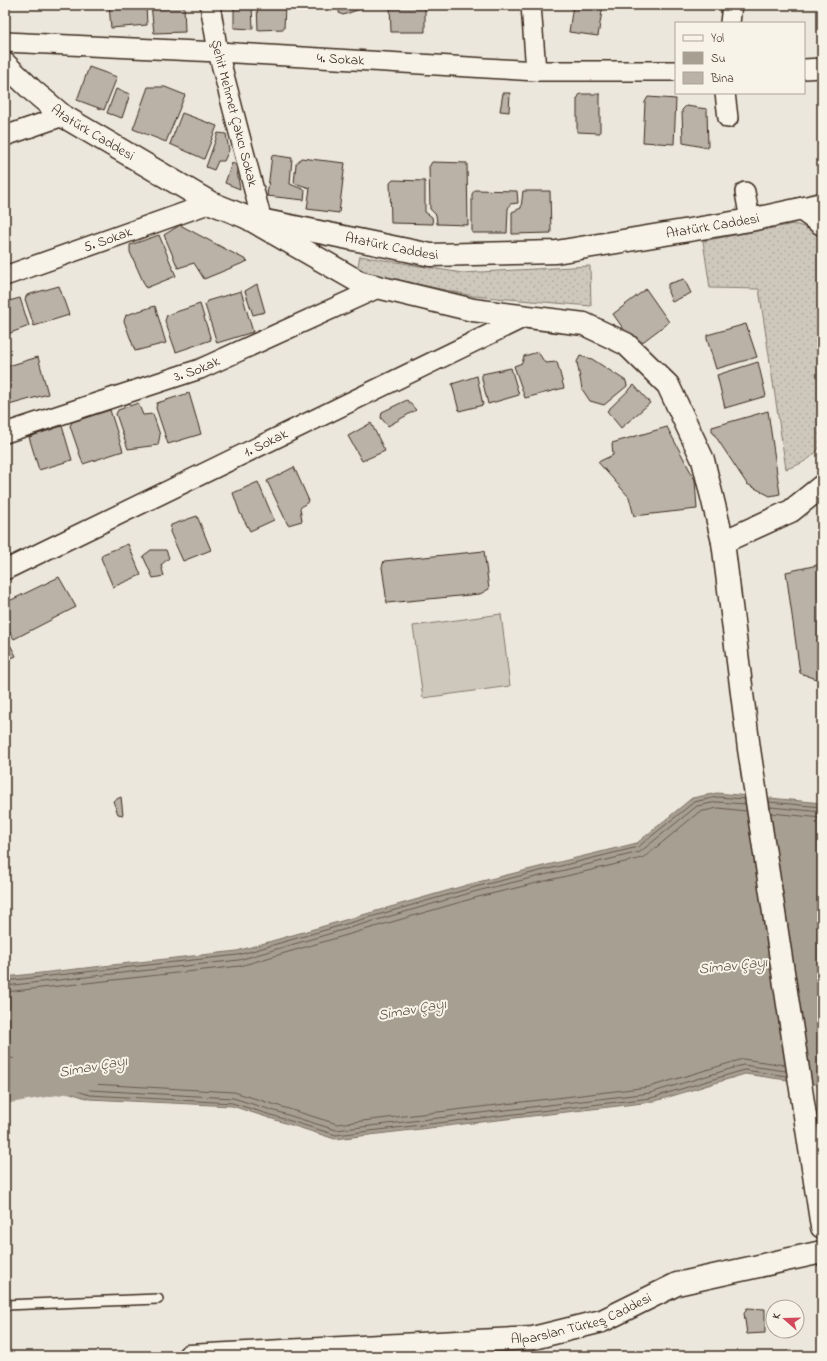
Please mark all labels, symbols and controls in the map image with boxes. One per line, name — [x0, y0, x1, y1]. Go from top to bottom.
legend — [675, 22, 805, 94]
text: Yol — [711, 30, 724, 48]
street label: Şehit Mehmet Çakıcı Sokak — [206, 38, 263, 190]
street label: 4. Sokak — [316, 47, 366, 71]
text: Su — [711, 50, 726, 68]
text: Bina — [710, 70, 734, 88]
street label: Atatürk Caddesi — [46, 99, 138, 166]
street label: Atatürk Caddesi — [664, 208, 761, 244]
street label: 5. Sokak — [81, 221, 136, 258]
street label: Atatürk Caddesi — [343, 227, 438, 266]
street label: 3. Sokak — [171, 351, 224, 387]
street label: 1. Sokak — [240, 423, 292, 463]
water label: Simav Çayı — [698, 951, 769, 982]
water label: Simav Çayı — [376, 993, 448, 1028]
water label: Simav Çayı — [57, 1050, 129, 1085]
street label: Alparslan Türkeş Caddesi — [510, 1288, 655, 1350]
north arrow — [765, 1299, 805, 1339]
text: K — [768, 1310, 785, 1321]

